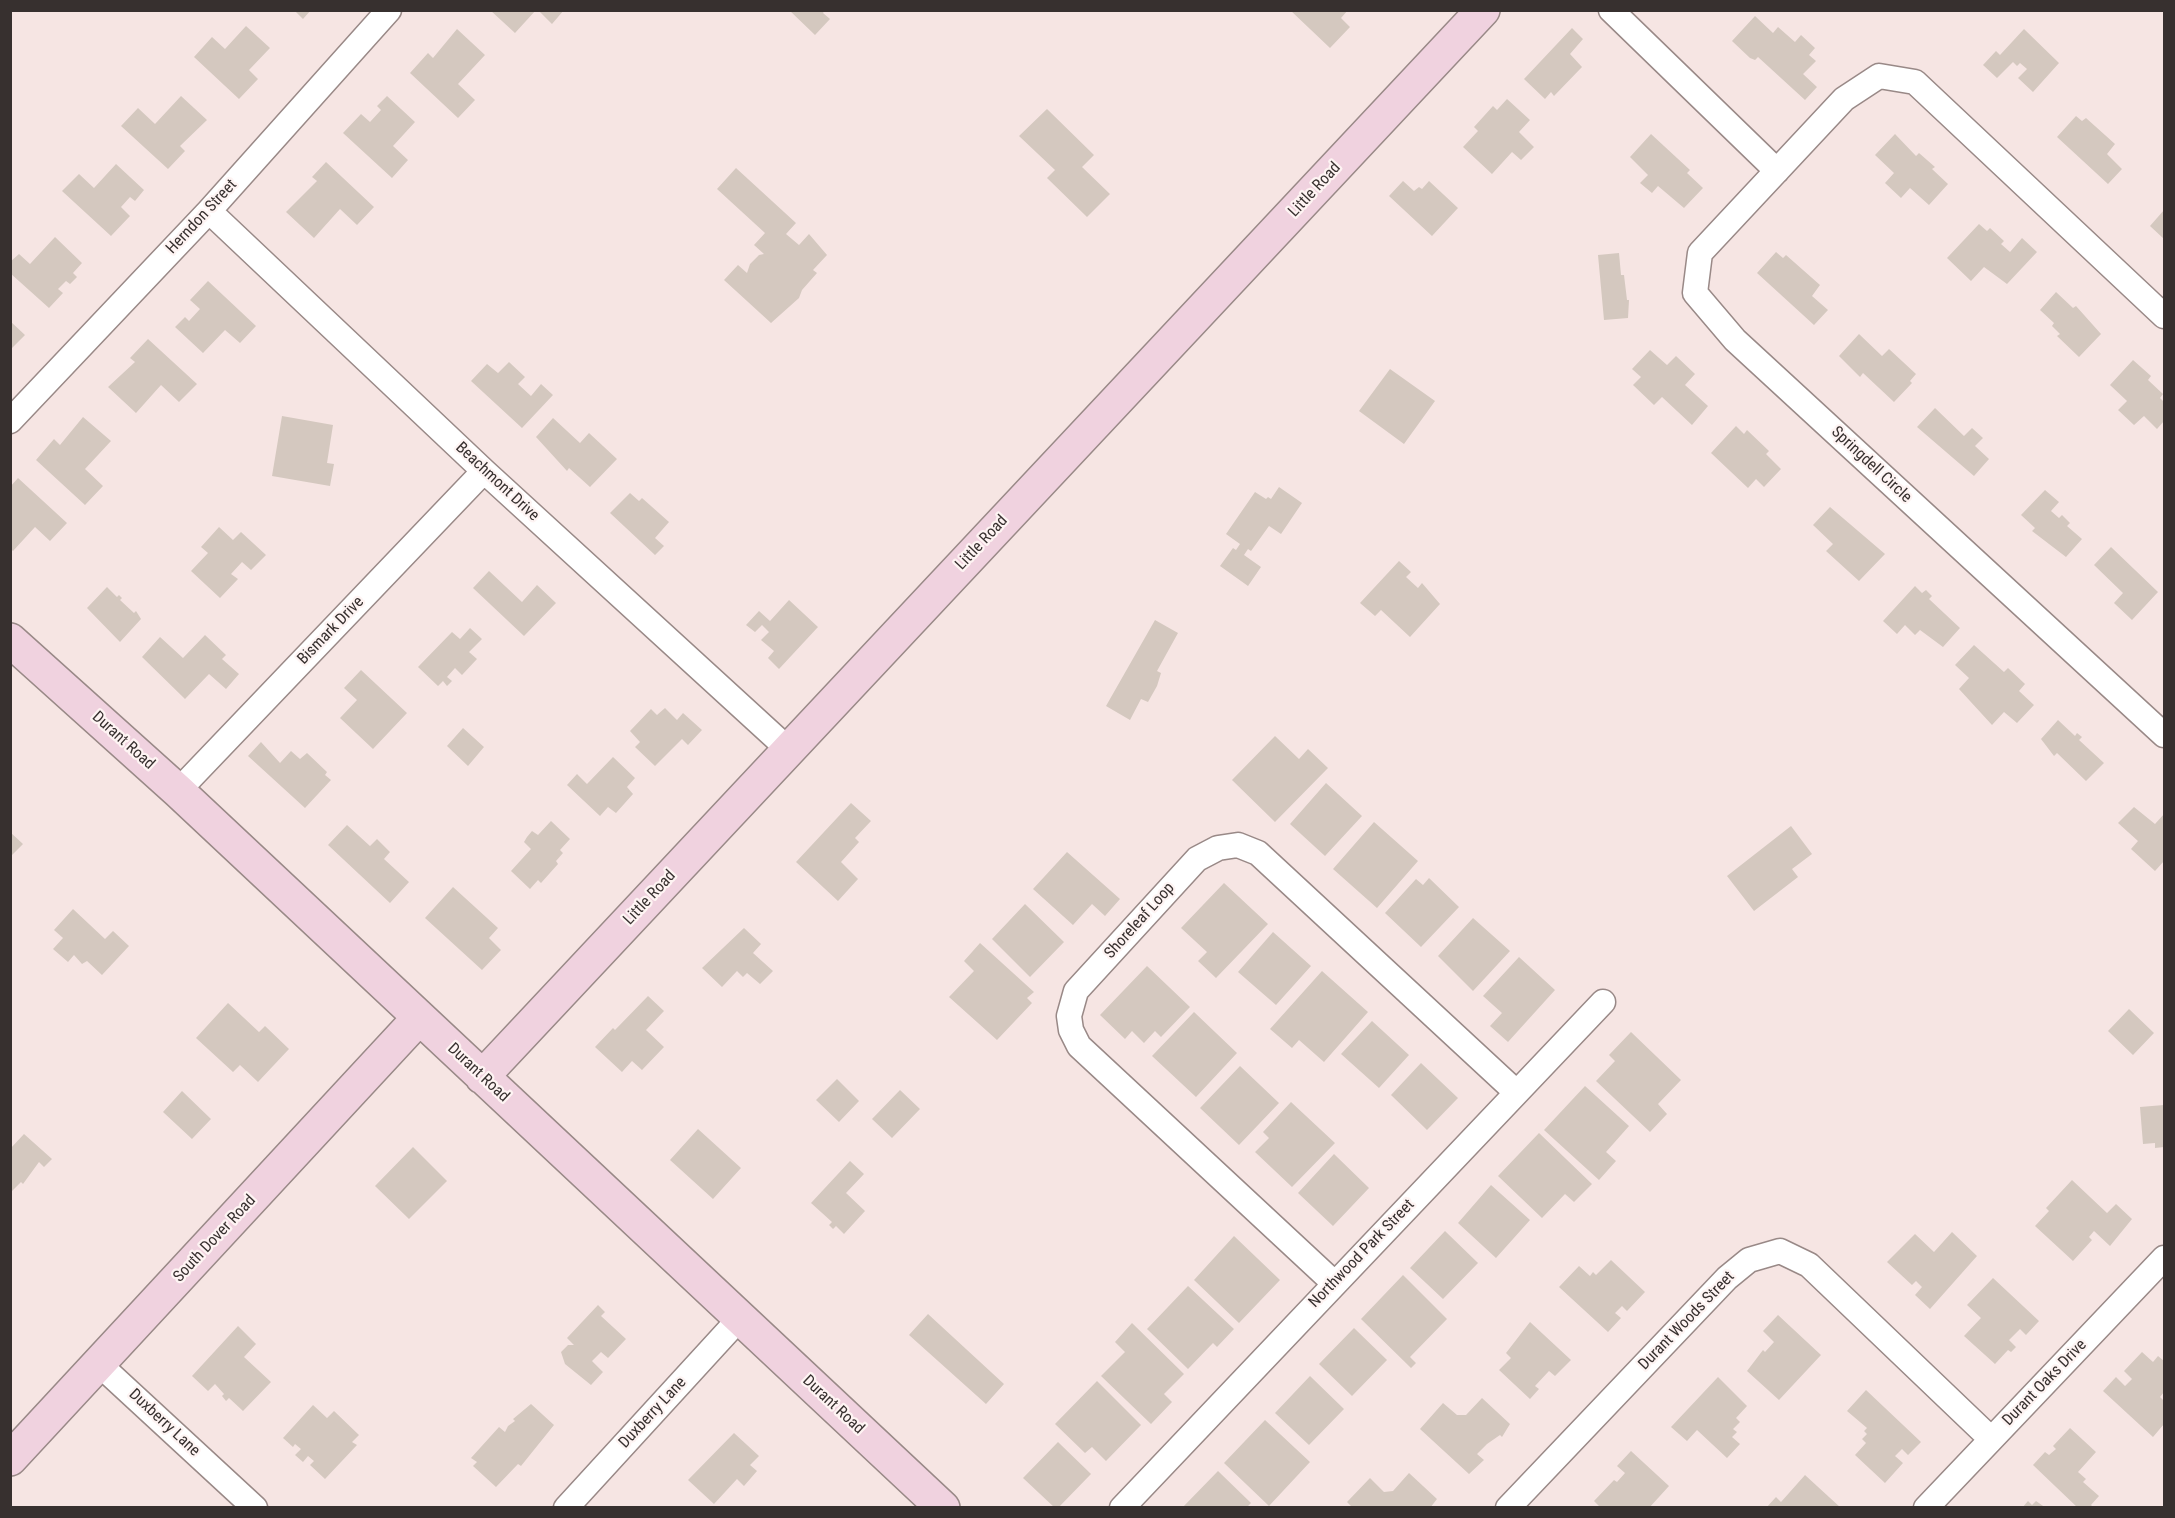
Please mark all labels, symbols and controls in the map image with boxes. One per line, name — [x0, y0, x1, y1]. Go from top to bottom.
street label: Little Road — [1285, 159, 1345, 221]
street label: Herndon Street — [163, 176, 241, 258]
street label: Springdell Circle — [1827, 423, 1915, 507]
street label: Beachmont Drive — [451, 438, 543, 526]
street label: Little Road — [952, 512, 1012, 574]
street label: Bismark Drive — [294, 593, 368, 669]
street label: Durant Road — [88, 708, 158, 774]
street label: Little Road — [620, 867, 680, 929]
street label: Shoreleaf Loop — [1101, 879, 1179, 963]
street label: Durant Road — [443, 1040, 513, 1106]
street label: South Dover Road — [170, 1191, 260, 1287]
street label: Northwood Park Street — [1305, 1196, 1419, 1312]
street label: Durant Woods Street — [1635, 1268, 1739, 1374]
street label: Durant Oaks Drive — [1999, 1336, 2091, 1430]
street label: Durant Road — [798, 1372, 868, 1438]
street label: Duxberry Lane — [615, 1374, 691, 1452]
street label: Duxberry Lane — [125, 1385, 203, 1461]

